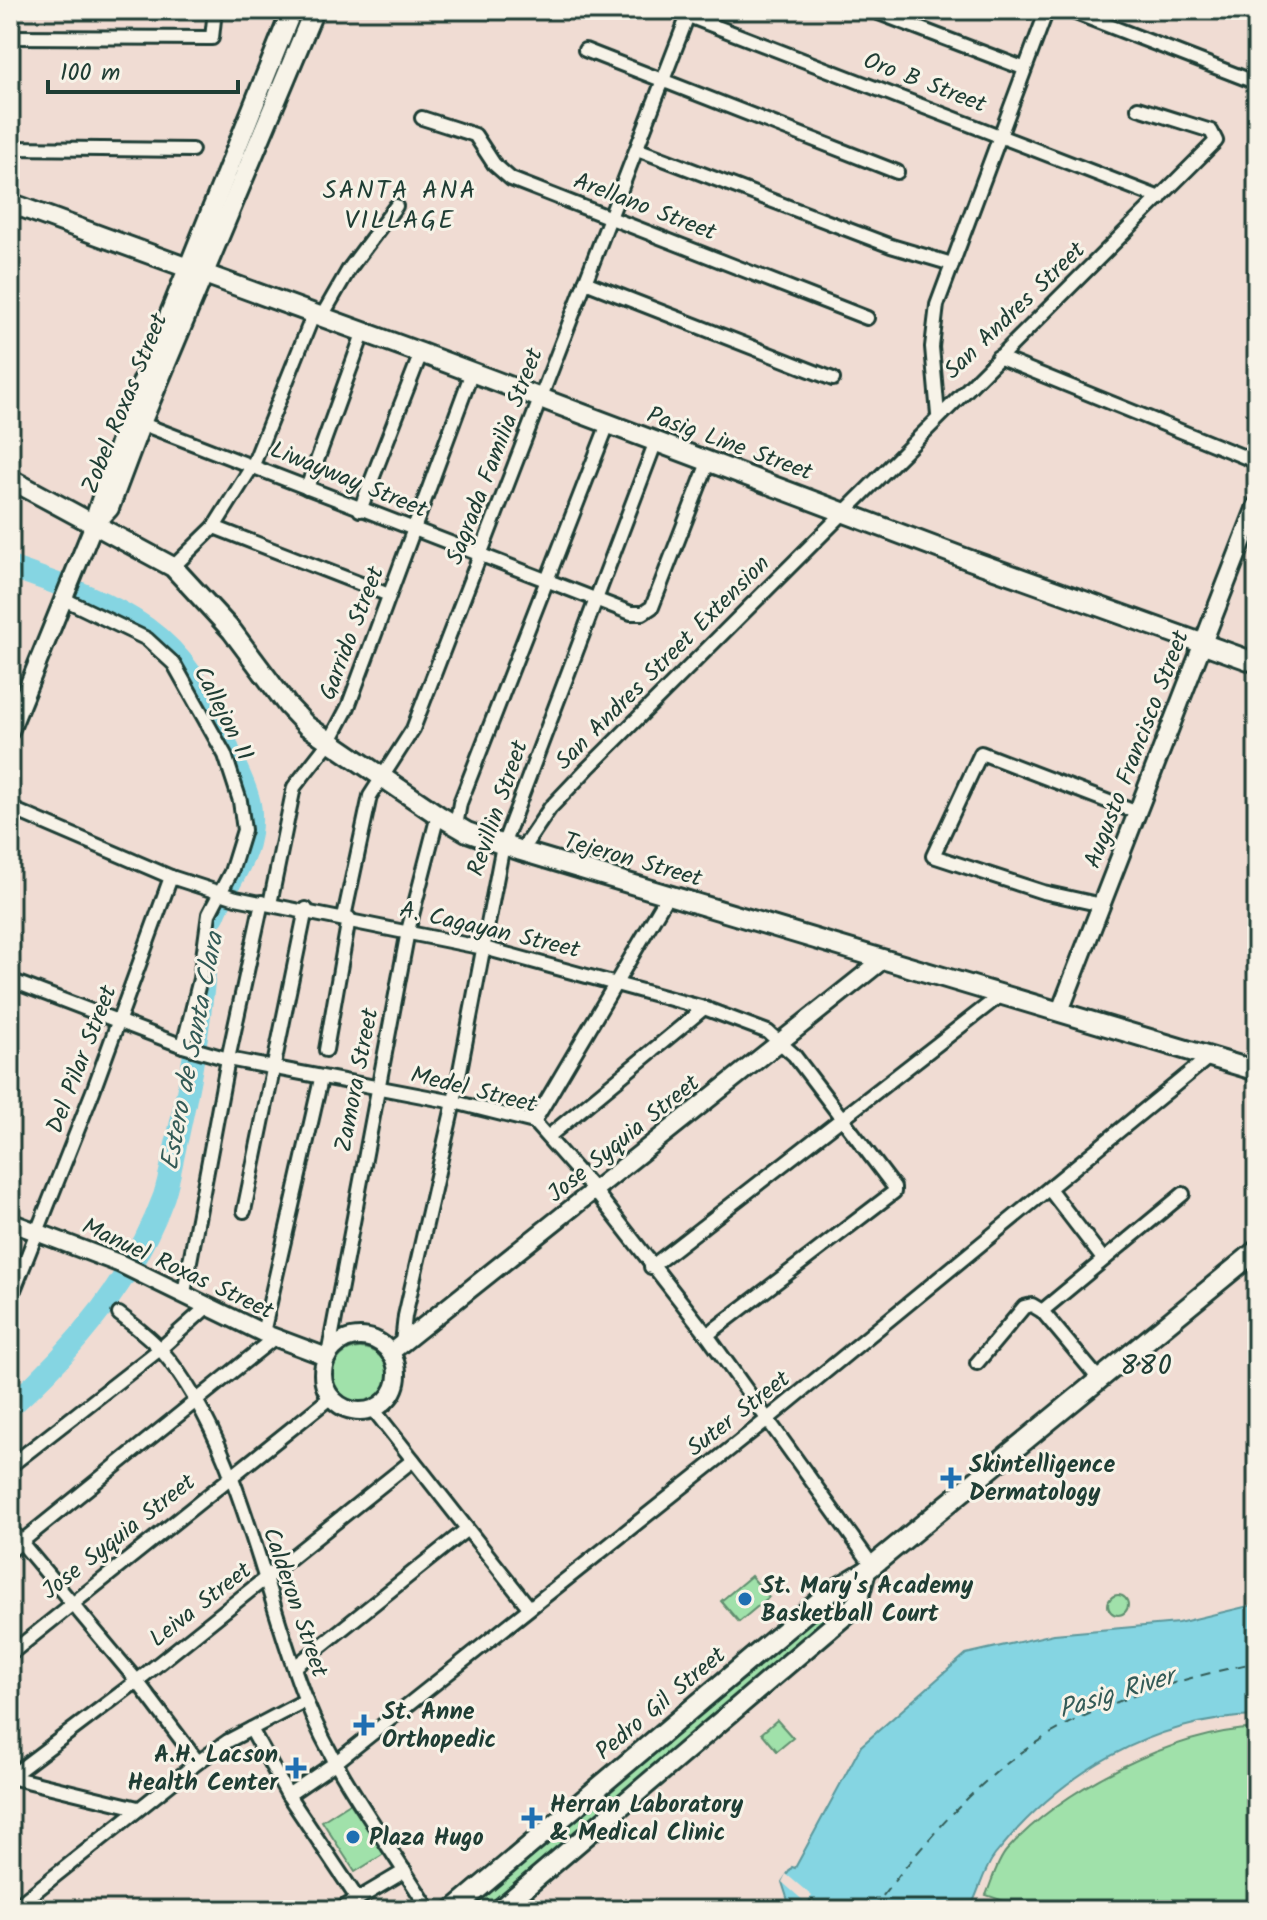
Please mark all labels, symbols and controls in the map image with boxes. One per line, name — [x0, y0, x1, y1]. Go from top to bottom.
street label: Oro B Street — [857, 42, 992, 125]
scale bar — [48, 44, 238, 94]
text: 100 m — [60, 54, 120, 93]
street label: Arellano Street — [567, 162, 722, 253]
district label: SANTA ANA VILLAGE — [323, 170, 477, 242]
street label: San Andres Street — [935, 232, 1096, 389]
street label: Zobel Roxas Street — [71, 307, 180, 500]
street label: Sagrada Familia Street — [436, 342, 555, 571]
street label: Pasig Line Street — [641, 396, 819, 493]
street label: Liwayway Street — [264, 431, 434, 530]
street label: San Andres Street Extension — [546, 546, 780, 780]
street label: Garrido Street — [309, 560, 396, 706]
street label: Augusto Francisco Street — [1074, 624, 1201, 874]
street label: Callejon 11 — [182, 659, 263, 768]
street label: Revillin Street — [457, 735, 540, 882]
street label: Tejeron Street — [559, 822, 707, 899]
street label: A. Cagayan Street — [396, 891, 584, 970]
water label: Estero de Santa Clara — [149, 927, 237, 1174]
street label: Del Pilar Street — [36, 979, 129, 1139]
street label: Zamora Street — [324, 1004, 391, 1156]
street label: Medel Street — [406, 1056, 542, 1125]
street label: Jose Syquia Street — [539, 1065, 709, 1213]
street label: Manuel Roxas Street — [75, 1208, 280, 1331]
district label: 880 — [1120, 1344, 1174, 1389]
street label: Suter Street — [679, 1361, 800, 1467]
place label: Skintelligence Dermatology — [969, 1446, 1115, 1513]
street label: Jose Syquia Street — [33, 1464, 205, 1610]
marker: Skintelligence Dermatology — [940, 1467, 962, 1489]
street label: Calderon Street — [251, 1522, 339, 1683]
street label: Leiva Street — [141, 1552, 261, 1658]
place label: St. Mary's Academy Basketball Court — [761, 1567, 974, 1634]
marker: St. Mary's Academy Basketball Court — [736, 1590, 754, 1608]
street label: Pedro Gil Street — [587, 1637, 736, 1771]
water label: Pasig River — [1054, 1655, 1185, 1731]
place label: St. Anne Orthopedic — [382, 1693, 496, 1760]
marker: St. Anne Orthopedic — [353, 1714, 375, 1736]
place label: A.H. Lacson Health Center — [127, 1736, 279, 1803]
marker: A.H. Lacson Health Center — [285, 1757, 307, 1779]
place label: Herran Laboratory & Medical Clinic — [550, 1786, 744, 1853]
marker: Herran Laboratory & Medical Clinic — [521, 1807, 543, 1829]
place label: Plaza Hugo — [369, 1819, 484, 1858]
marker: Plaza Hugo — [344, 1828, 362, 1846]

